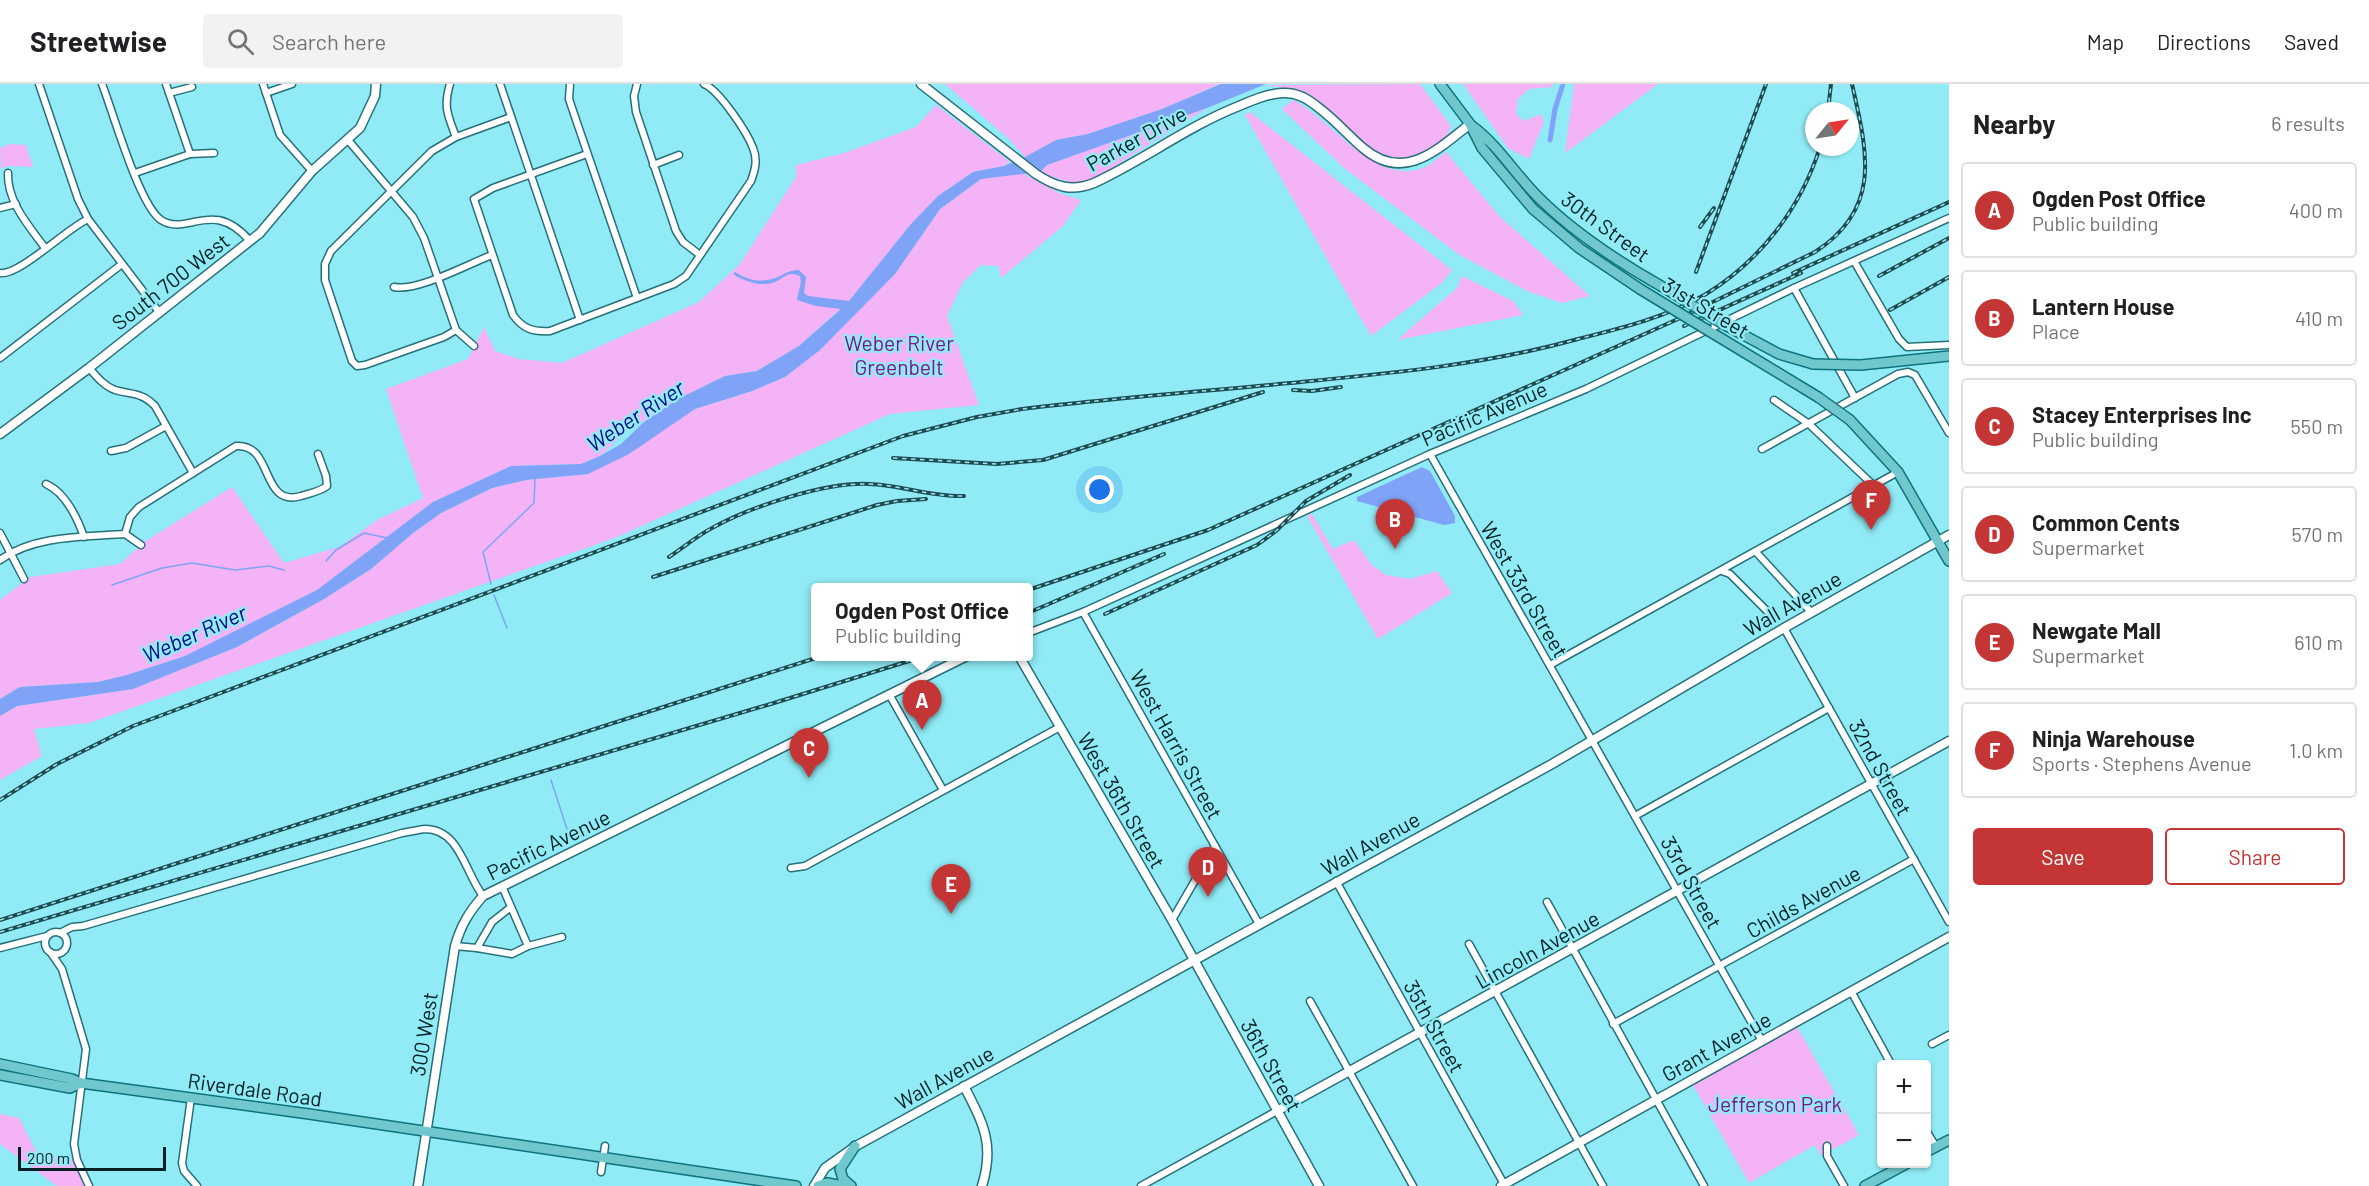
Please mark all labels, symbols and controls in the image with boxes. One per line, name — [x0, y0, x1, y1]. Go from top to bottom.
search box — [203, 14, 623, 68]
text: Streetwise — [30, 24, 167, 58]
icon: search — [224, 25, 257, 58]
text: Search here — [272, 28, 386, 54]
text: Map — [2087, 29, 2124, 54]
text: Directions — [2157, 29, 2251, 54]
text: Saved — [2284, 29, 2339, 54]
street label: Parker Drive — [1082, 100, 1190, 176]
north arrow — [1805, 102, 1859, 156]
text: Nearby — [1973, 108, 2055, 139]
text: 6 results — [2271, 111, 2345, 135]
text: Ogden Post Office — [2032, 185, 2206, 211]
street label: 30th Street — [1557, 186, 1655, 266]
text: A — [1988, 198, 2001, 222]
text: 400 m — [2289, 198, 2343, 222]
text: Public building — [2032, 211, 2158, 235]
street label: South 700 West — [106, 227, 234, 335]
street label: 31st Street — [1658, 271, 1754, 343]
text: Lantern House — [2032, 293, 2174, 319]
text: B — [1988, 306, 2001, 330]
text: 410 m — [2295, 306, 2343, 330]
text: Place — [2032, 319, 2080, 343]
park label: Weber River Greenbelt — [844, 330, 954, 379]
water label: Weber River — [581, 373, 690, 456]
street label: Pacific Avenue — [1417, 375, 1551, 451]
text: Stacey Enterprises Inc — [2032, 401, 2252, 427]
text: C — [1988, 414, 2001, 438]
text: 550 m — [2291, 414, 2343, 438]
text: Public building — [2032, 427, 2158, 451]
your location — [1085, 475, 1114, 504]
pin: F — [1852, 480, 1890, 530]
pin: B — [1376, 500, 1414, 549]
text: Common Cents — [2032, 509, 2180, 535]
street label: West 33rd Street — [1476, 517, 1574, 661]
text: D — [1988, 522, 2001, 546]
text: 570 m — [2291, 522, 2343, 546]
text: Supermarket — [2032, 535, 2145, 559]
street label: Wall Avenue — [1739, 565, 1845, 641]
popup — [811, 583, 1033, 661]
text: Ogden Post Office — [835, 597, 1009, 623]
water label: Weber River — [138, 598, 251, 668]
text: Newgate Mall — [2032, 617, 2161, 643]
text: Public building — [835, 623, 961, 647]
text: E — [1989, 630, 2000, 654]
text: 610 m — [2294, 630, 2343, 654]
text: Supermarket — [2032, 643, 2145, 667]
street label: West Harris Street — [1126, 665, 1228, 823]
pin: A — [902, 680, 942, 730]
street label: 32nd Street — [1844, 714, 1918, 820]
text: Ninja Warehouse — [2032, 725, 2195, 751]
pin: C — [790, 728, 828, 778]
street label: West 36th Street — [1073, 728, 1171, 872]
text: F — [1989, 738, 2000, 762]
text: 1.0 km — [2289, 738, 2343, 762]
text: Sports · Stephens Avenue — [2032, 751, 2252, 775]
street label: Pacific Avenue — [482, 803, 614, 885]
street label: Wall Avenue — [1316, 806, 1424, 880]
button: Save — [1973, 828, 2153, 885]
button: Share — [2165, 828, 2345, 885]
street label: 33rd Street — [1656, 831, 1728, 933]
pin: D — [1188, 848, 1228, 897]
street label: Childs Avenue — [1742, 859, 1864, 943]
pin: E — [932, 864, 970, 914]
street label: Lincoln Avenue — [1471, 905, 1603, 993]
street label: 35th Street — [1399, 975, 1471, 1077]
street label: 300 West — [404, 990, 442, 1078]
street label: Grant Avenue — [1657, 1006, 1775, 1086]
street label: 36th Street — [1236, 1014, 1308, 1116]
street label: Wall Avenue — [890, 1040, 998, 1114]
map controls — [1877, 1060, 1931, 1168]
button: + — [1877, 1060, 1931, 1114]
street label: Riverdale Road — [186, 1067, 324, 1111]
park label: Jefferson Park — [1708, 1091, 1842, 1116]
button: − — [1877, 1114, 1931, 1168]
scale bar — [18, 1144, 166, 1172]
text: 200 m — [27, 1148, 70, 1167]

